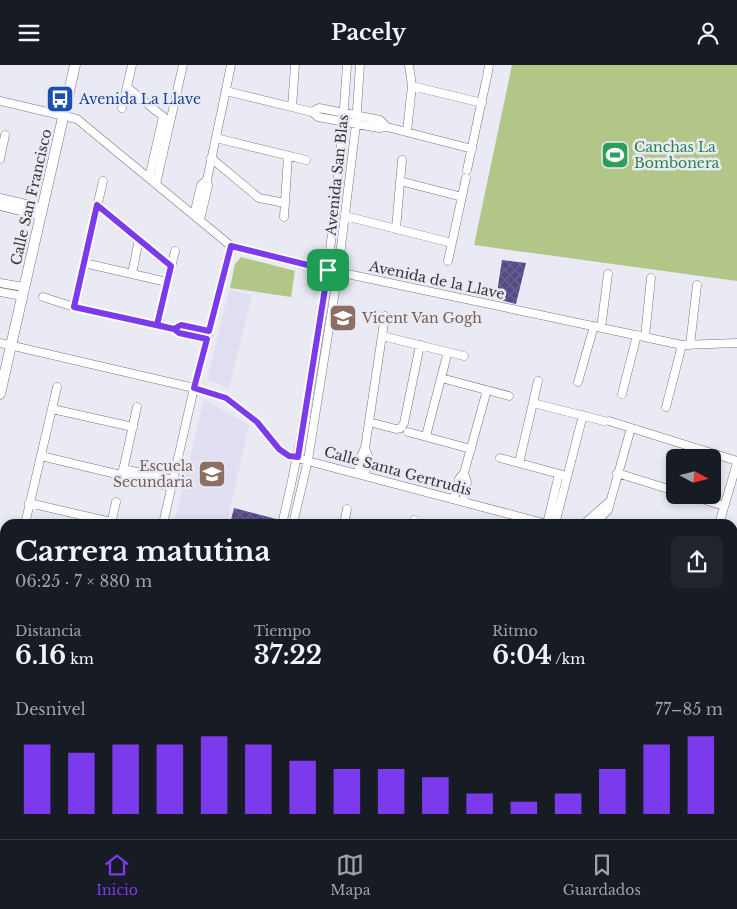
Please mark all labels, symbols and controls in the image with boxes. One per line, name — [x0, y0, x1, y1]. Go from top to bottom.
icon: menu — [15, 19, 43, 47]
text: Pacely — [331, 19, 406, 46]
icon: person — [694, 19, 722, 47]
bus stop icon: Avenida La Llave — [45, 84, 75, 114]
place label: Avenida La Llave — [78, 90, 201, 108]
street label: Avenida San Blas — [322, 114, 352, 237]
street label: Calle San Francisco — [7, 127, 55, 267]
place label: Canchas La Bombonera — [634, 138, 720, 172]
sports icon: Canchas La Bombonera — [600, 140, 630, 170]
pin — [307, 249, 349, 291]
icon: arrive — [314, 256, 342, 284]
street label: Avenida de la Llave — [367, 257, 506, 303]
school or university icon: Vicent Van Gogh — [328, 303, 358, 333]
place label: Vicent Van Gogh — [361, 309, 482, 327]
street label: Calle Santa Gertrudis — [322, 443, 474, 499]
north arrow — [666, 449, 721, 504]
map controls — [666, 449, 721, 504]
place label: Escuela Secundaria — [113, 457, 193, 491]
school or university icon: Escuela Secundaria — [197, 459, 227, 489]
text: Carrera matutina — [15, 534, 271, 569]
button: share — [671, 536, 723, 588]
text: 06:25 · 7 × 880 m — [15, 571, 152, 591]
text: Distancia — [15, 622, 81, 640]
text: Tiempo — [254, 622, 311, 640]
text: Ritmo — [492, 622, 538, 640]
text: 6.16 — [15, 640, 66, 671]
text: 37:22 — [254, 640, 322, 671]
text: 6:04 — [492, 640, 552, 671]
text: km — [66, 650, 94, 668]
text: /km — [552, 650, 585, 668]
text: Desnivel — [15, 699, 86, 719]
text: 77–85 m — [655, 699, 723, 719]
tab: Inicio — [96, 851, 138, 899]
tab: Mapa — [330, 851, 370, 899]
tab: Guardados — [563, 851, 641, 899]

